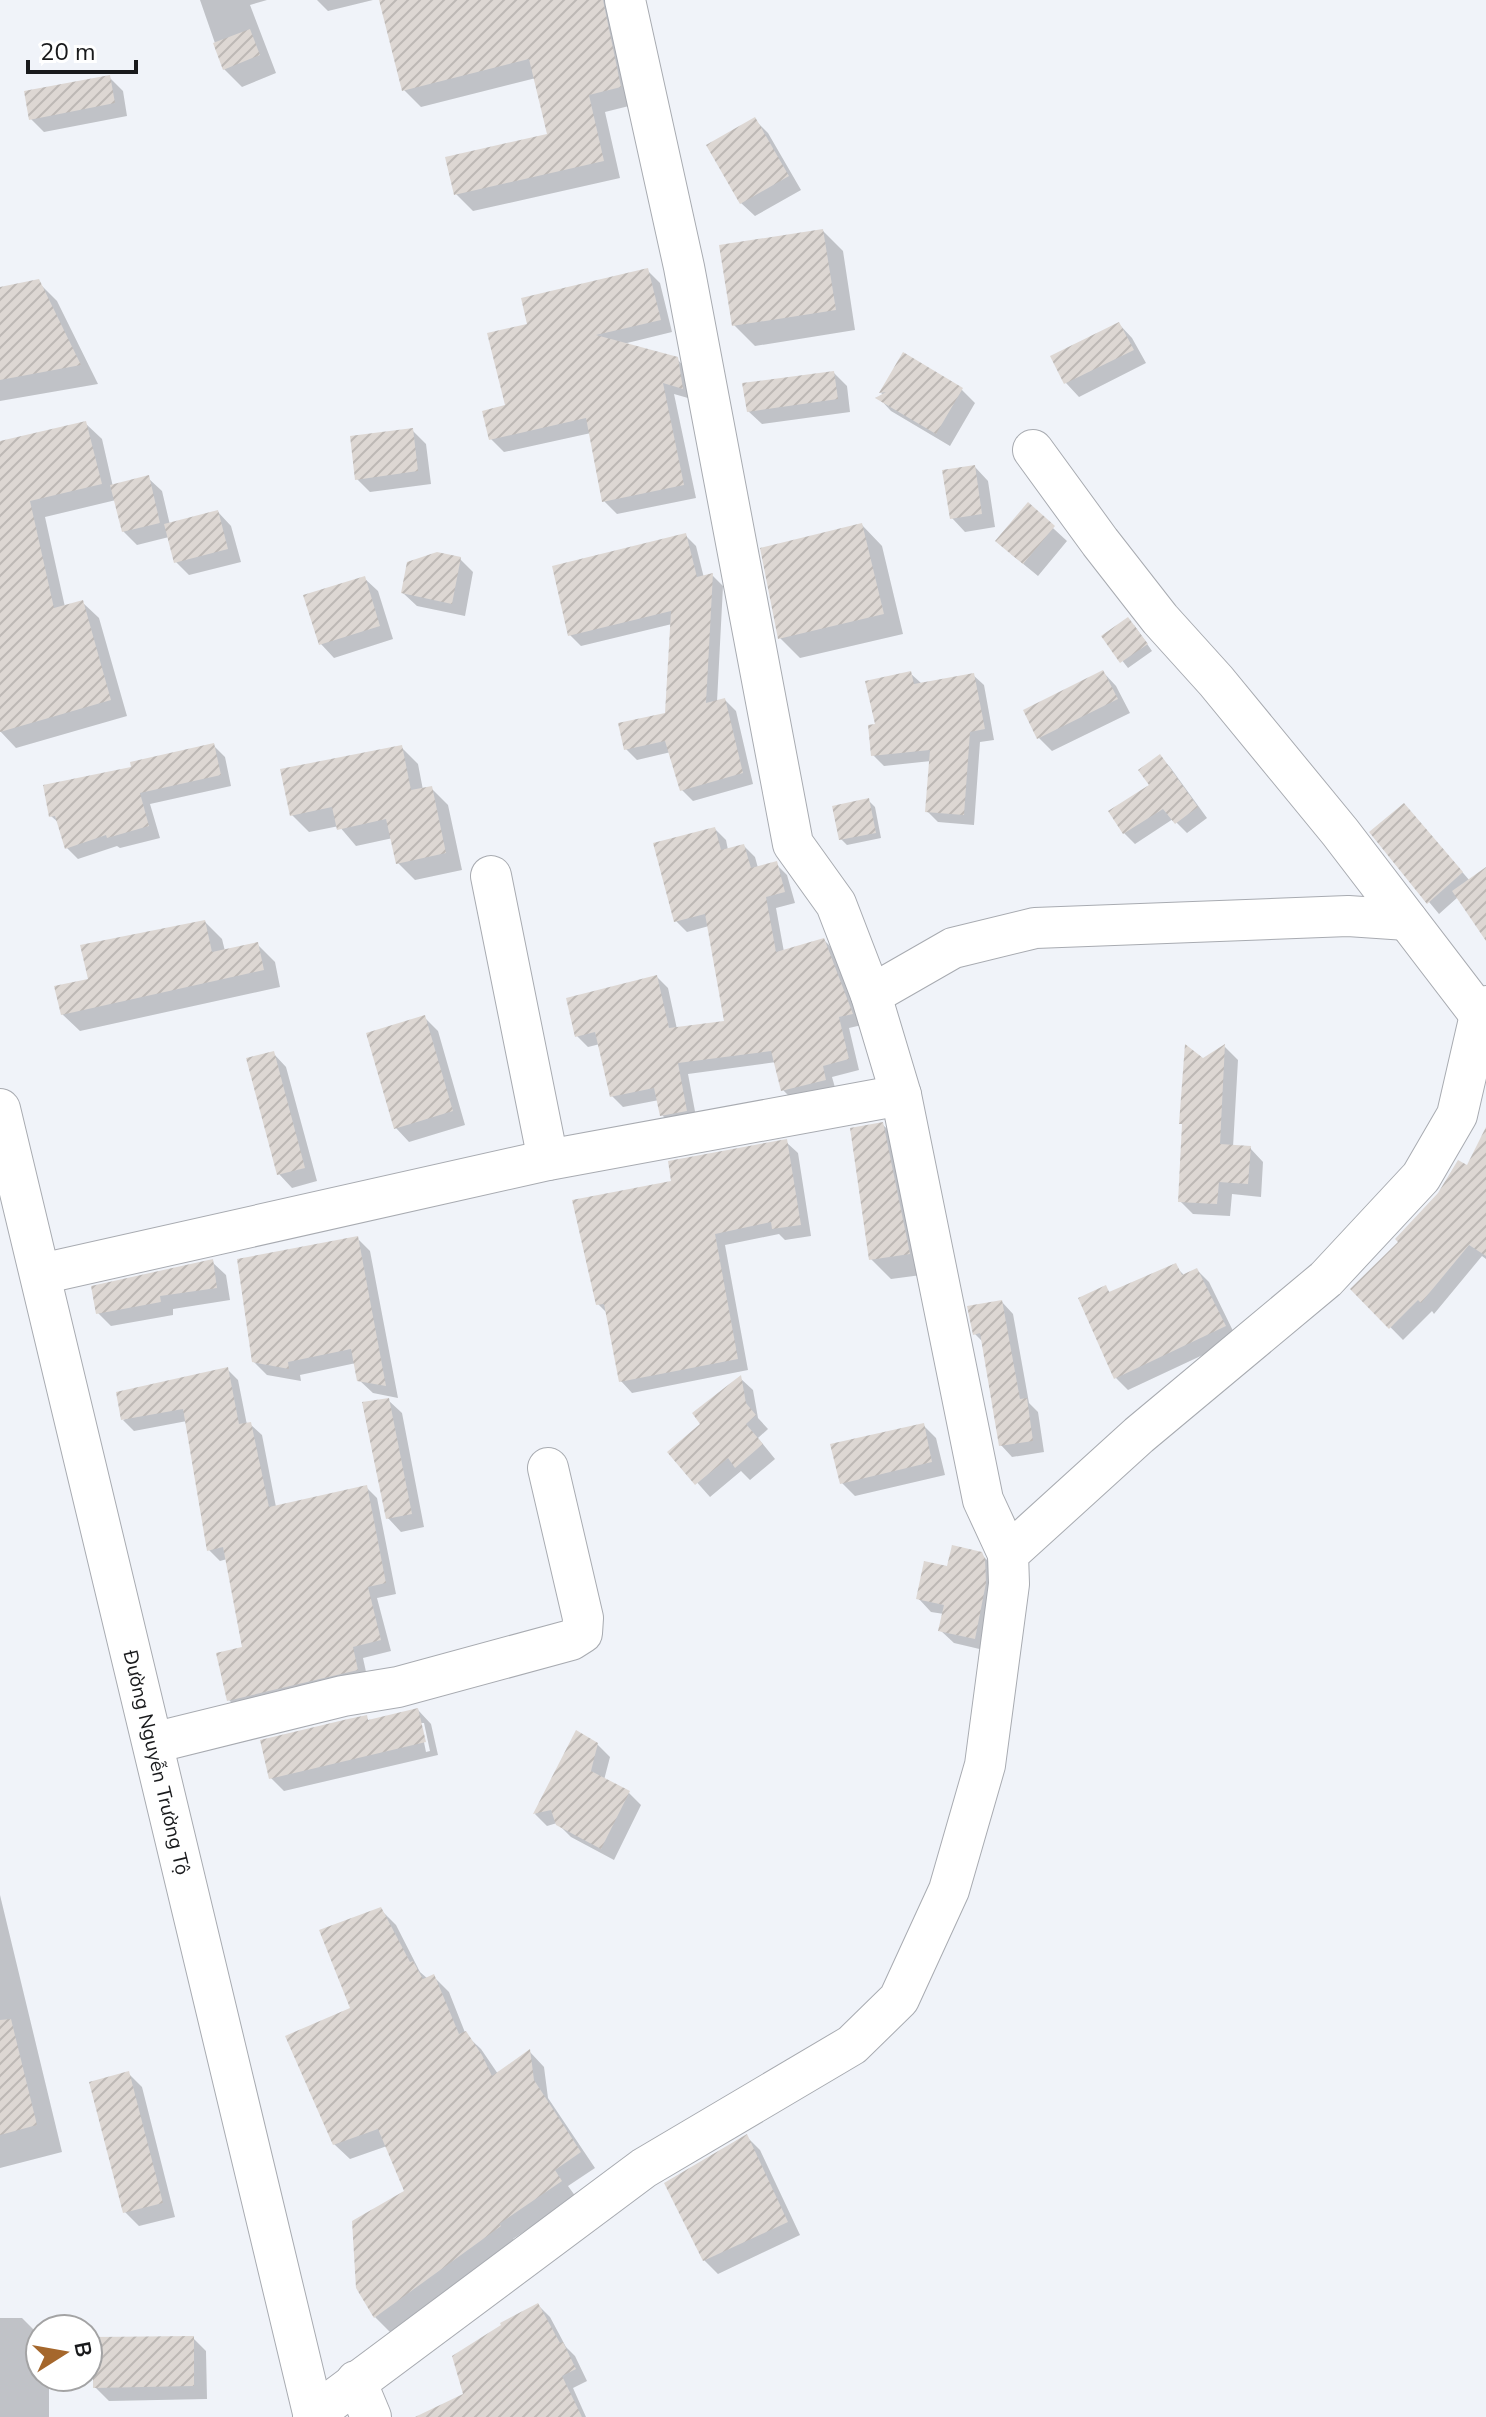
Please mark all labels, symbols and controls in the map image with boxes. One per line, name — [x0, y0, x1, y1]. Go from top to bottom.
scale bar — [28, 24, 136, 74]
text: 20 m — [40, 36, 96, 68]
street label: Đường Nguyễn Trường Tộ — [117, 1646, 197, 1878]
north arrow — [24, 2313, 104, 2393]
text: B — [66, 2339, 99, 2360]

